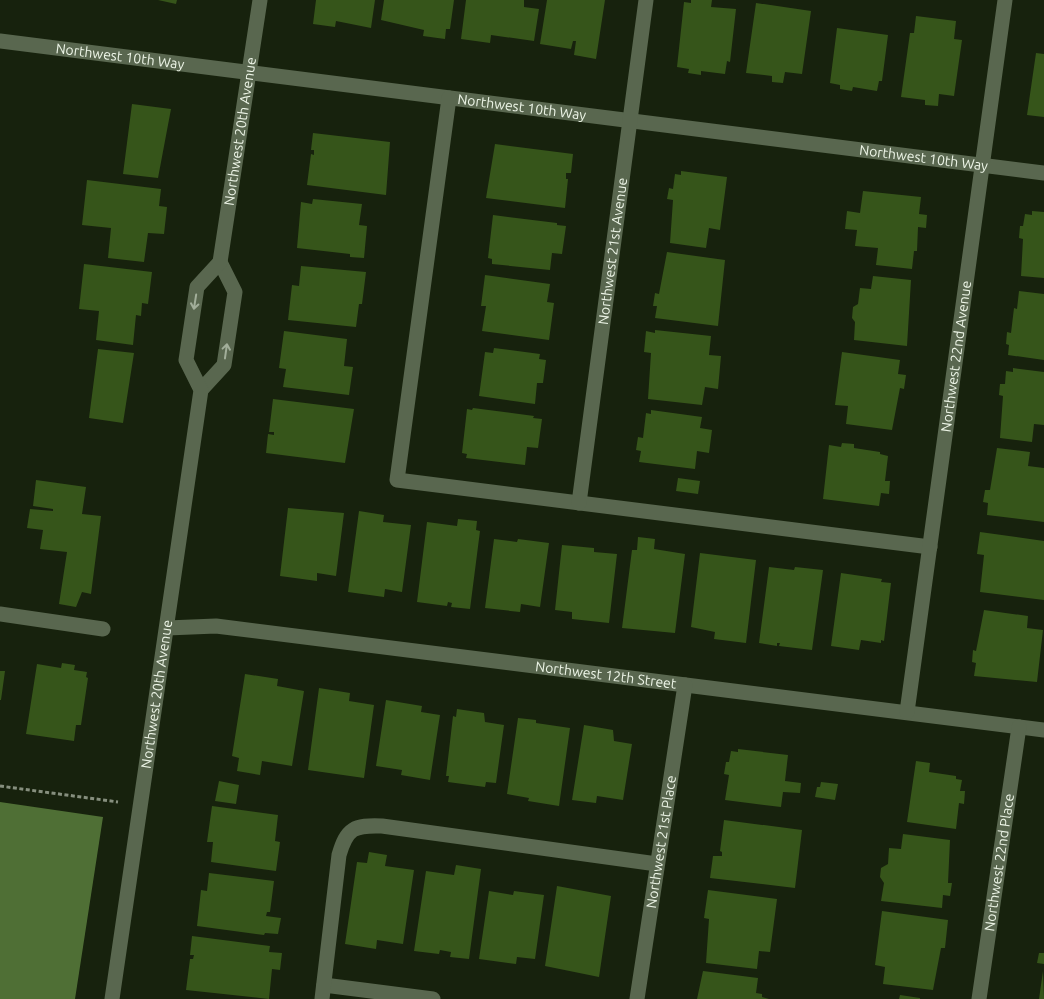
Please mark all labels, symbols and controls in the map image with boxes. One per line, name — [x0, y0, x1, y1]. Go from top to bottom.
street label: Northwest 10th Way — [55, 40, 186, 72]
street label: Northwest 20th Avenue — [221, 56, 259, 207]
street label: Northwest 10th Way — [457, 91, 587, 123]
street label: Northwest 10th Way — [858, 142, 989, 174]
street label: Northwest 21st Avenue — [595, 177, 630, 326]
street label: Northwest 22nd Avenue — [938, 280, 974, 433]
one-way arrow — [190, 293, 200, 309]
one-way arrow — [222, 343, 232, 359]
street label: Northwest 20th Avenue — [138, 619, 175, 770]
street label: Northwest 12th Street — [534, 658, 678, 692]
street label: Northwest 21st Place — [643, 774, 679, 910]
street label: Northwest 22nd Place — [981, 792, 1017, 932]

